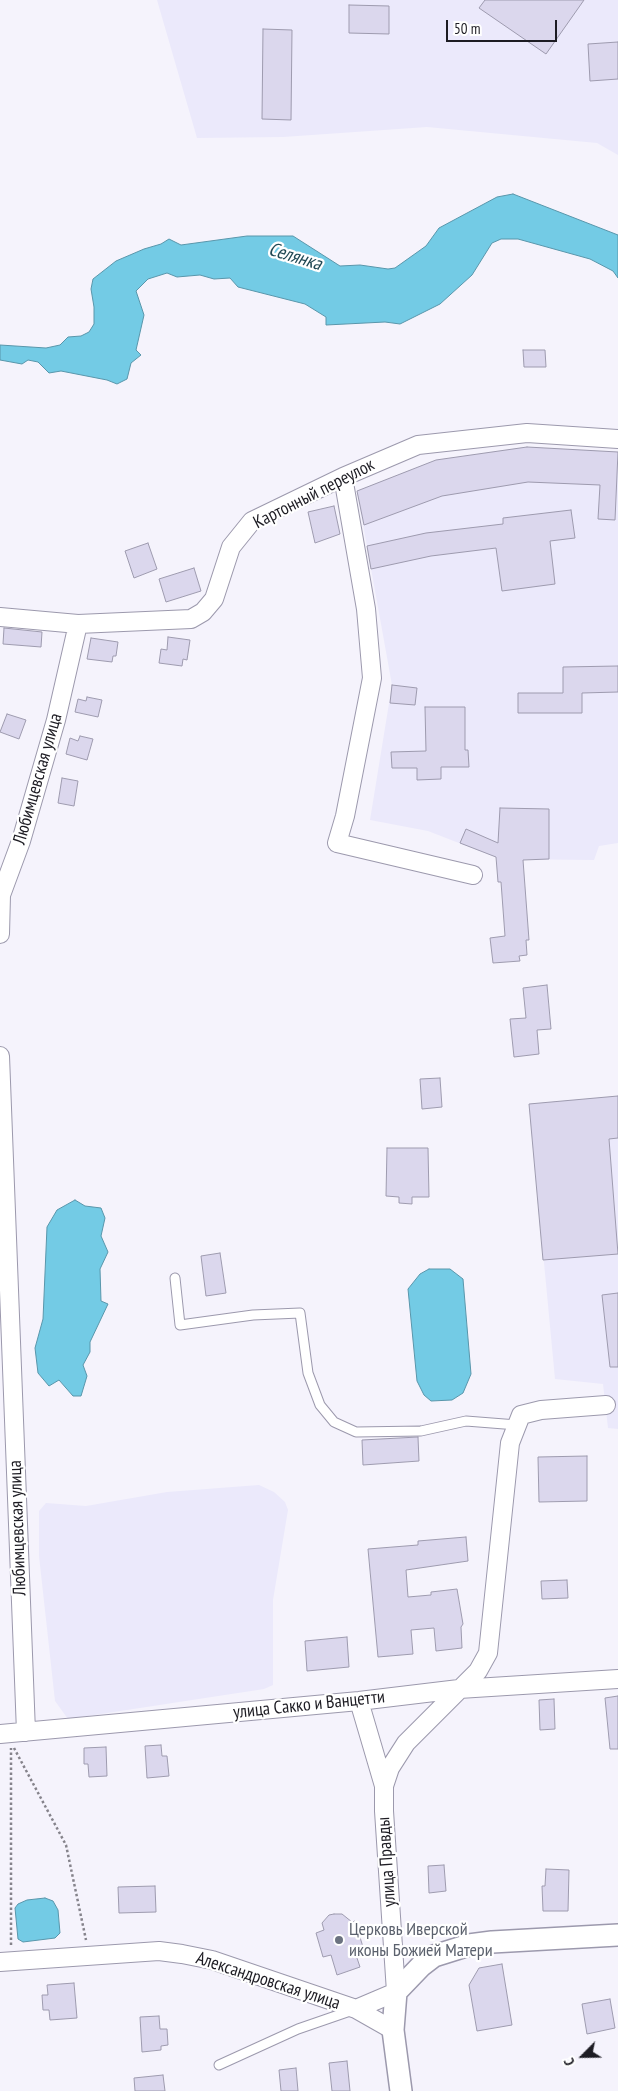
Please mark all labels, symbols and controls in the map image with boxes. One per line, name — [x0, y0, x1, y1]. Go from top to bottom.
scale bar — [448, 10, 559, 42]
text: 50 m — [454, 19, 480, 38]
water label: Селянка — [266, 238, 324, 276]
street label: Картонный переулок — [250, 454, 378, 534]
street label: Любимцевская улица — [9, 711, 67, 847]
street label: Любимцевская улица — [5, 1460, 31, 1596]
street label: улица Сакко и Ванцетти — [232, 1686, 386, 1724]
street label: улица Правды — [373, 1816, 401, 1908]
place label: Церковь Иверской иконы Божией Матери — [349, 1919, 493, 1962]
marker: Церковь Иверской иконы Божией Матери — [333, 1934, 345, 1946]
street label: Александровская улица — [193, 1947, 343, 2015]
north arrow — [558, 2031, 608, 2081]
text: С — [560, 2055, 579, 2068]

